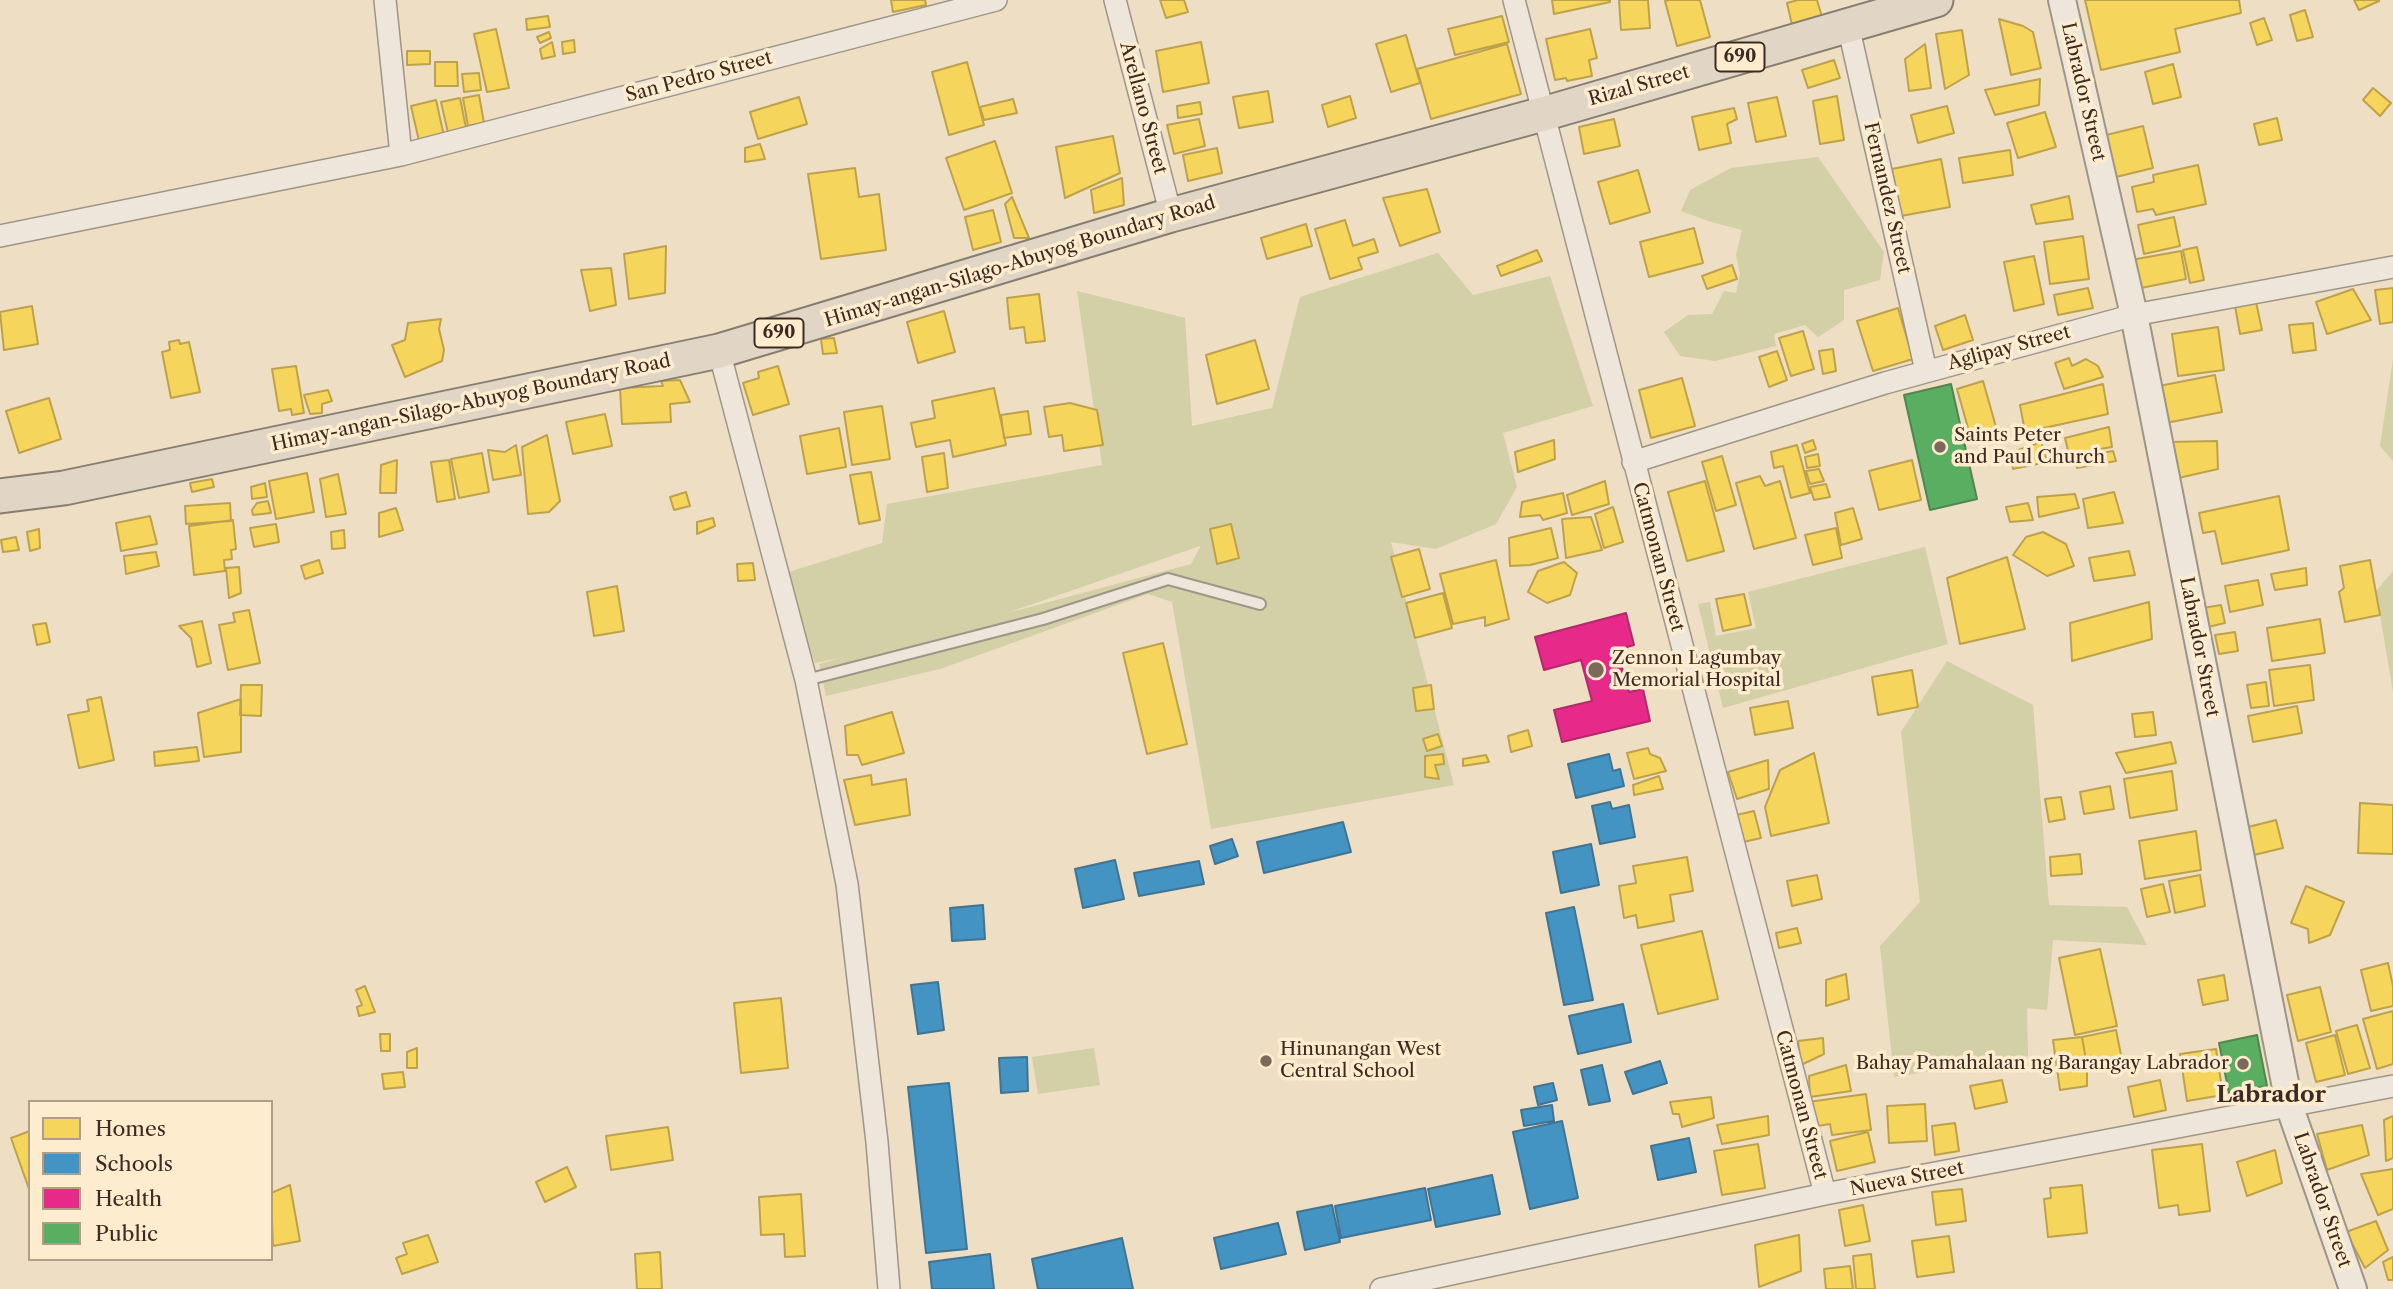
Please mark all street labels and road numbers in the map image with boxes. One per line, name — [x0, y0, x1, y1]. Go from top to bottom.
street label: Labrador Street — [2056, 20, 2110, 164]
street label: Arellano Street — [1114, 39, 1172, 177]
road number: 690 — [1716, 42, 1764, 72]
street label: San Pedro Street — [623, 46, 775, 108]
street label: Rizal Street — [1586, 61, 1692, 111]
street label: Fernandez Street — [1858, 120, 1916, 276]
street label: Himay-angan-Silago-Abuyog Boundary Road — [822, 191, 1218, 333]
road number: 690 — [754, 318, 804, 348]
street label: Aglipay Street — [1945, 321, 2073, 375]
street label: Himay-angan-Silago-Abuyog Boundary Road — [269, 349, 673, 457]
street label: Catmonan Street — [1627, 480, 1689, 634]
street label: Labrador Street — [2174, 575, 2224, 719]
street label: Catmonan Street — [1770, 1028, 1832, 1182]
street label: Labrador Street — [2288, 1129, 2356, 1271]
street label: Nueva Street — [1848, 1157, 1966, 1201]

